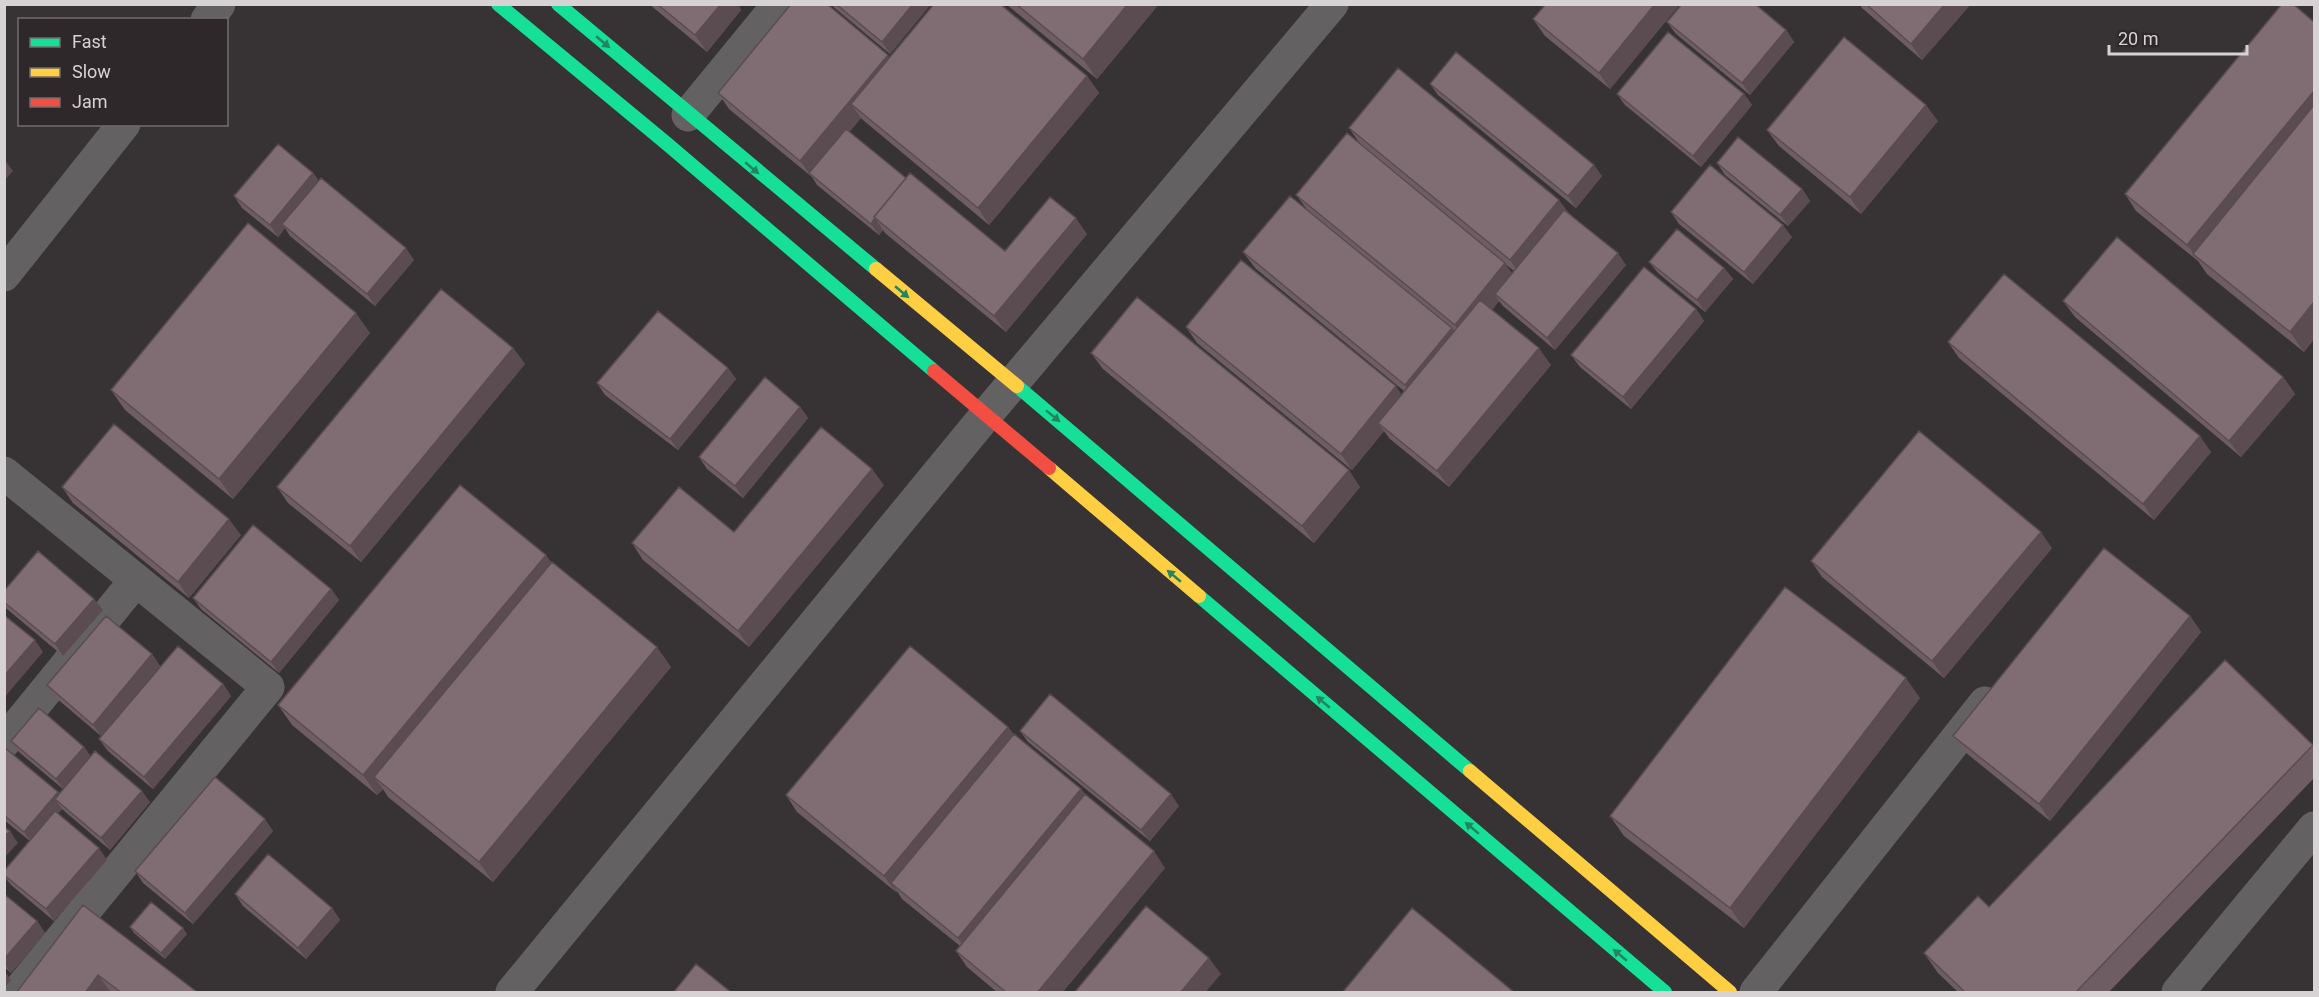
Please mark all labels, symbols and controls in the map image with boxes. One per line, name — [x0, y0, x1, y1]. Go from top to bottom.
legend — [18, 18, 228, 126]
scale bar — [2109, 18, 2247, 56]
text: 20 m — [2118, 28, 2158, 49]
text: Fast — [72, 31, 107, 52]
one-way arrow — [595, 36, 611, 49]
text: Slow — [72, 61, 111, 82]
text: Jam — [72, 91, 108, 112]
one-way arrow — [744, 161, 760, 174]
one-way arrow — [895, 285, 910, 298]
one-way arrow — [1045, 410, 1061, 423]
one-way arrow — [1166, 569, 1182, 582]
one-way arrow — [1316, 696, 1331, 709]
one-way arrow — [1465, 822, 1480, 835]
one-way arrow — [1612, 948, 1628, 961]

